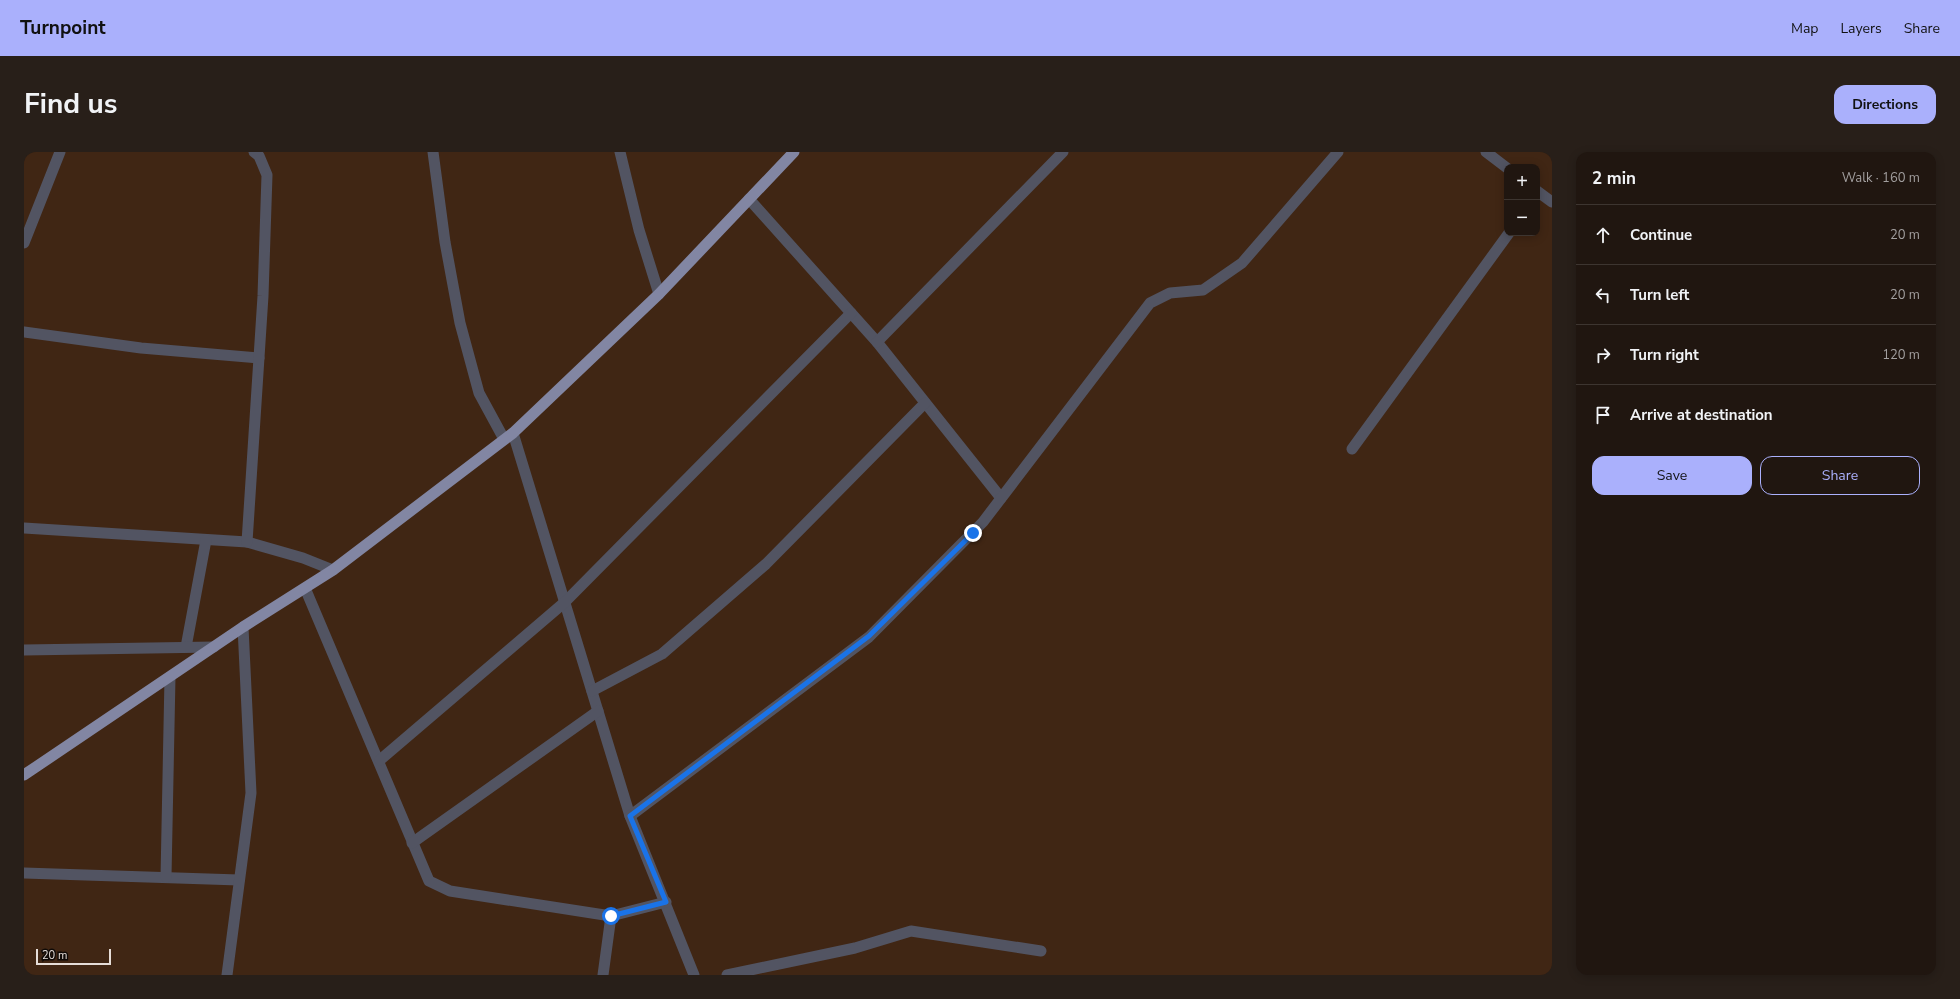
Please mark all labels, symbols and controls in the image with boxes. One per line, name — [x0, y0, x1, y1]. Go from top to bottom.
text: Turnpoint — [20, 15, 106, 41]
text: Map — [1791, 19, 1818, 38]
text: Layers — [1840, 19, 1882, 38]
text: Share — [1904, 19, 1940, 38]
text: Find us — [24, 85, 118, 123]
button: Directions — [1834, 85, 1936, 124]
map controls — [1504, 164, 1540, 236]
button: + — [1504, 164, 1540, 200]
text: 2 min — [1592, 167, 1636, 190]
text: Walk · 160 m — [1842, 169, 1920, 187]
button: − — [1504, 200, 1540, 236]
icon: ahead — [1592, 224, 1614, 246]
text: Continue — [1630, 225, 1692, 245]
text: 20 m — [1890, 226, 1920, 244]
icon: left — [1592, 284, 1614, 306]
text: Turn left — [1630, 285, 1689, 305]
text: 20 m — [1890, 286, 1920, 304]
icon: right — [1592, 344, 1614, 366]
text: Turn right — [1630, 345, 1699, 365]
text: 120 m — [1882, 346, 1920, 364]
icon: arrive — [1592, 404, 1614, 426]
text: Arrive at destination — [1630, 405, 1773, 425]
button: Save — [1592, 456, 1752, 495]
button: Share — [1760, 456, 1920, 495]
route end — [964, 524, 982, 542]
route start — [602, 907, 620, 925]
scale bar — [36, 947, 111, 966]
text: 20 m — [42, 948, 67, 963]

